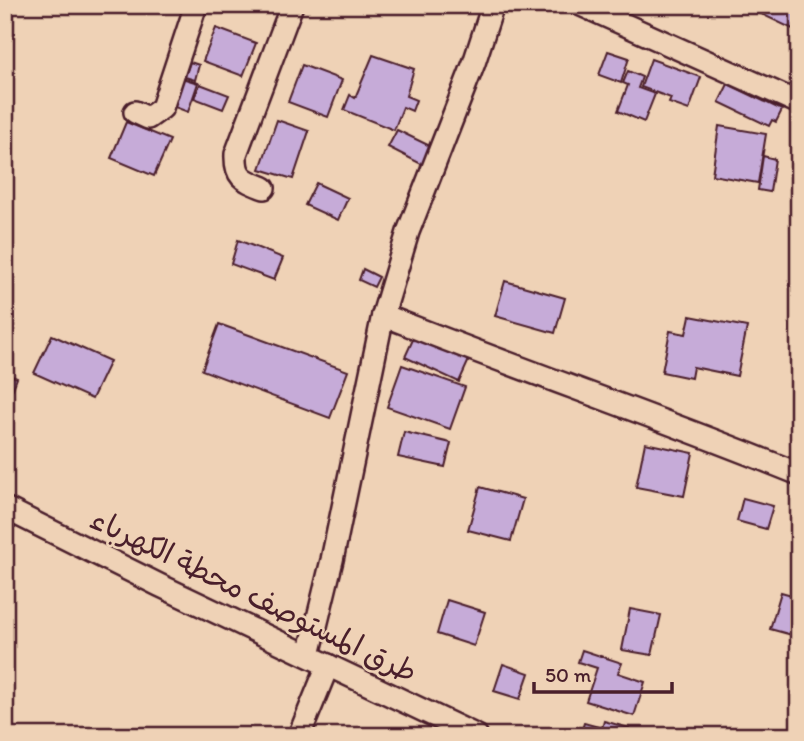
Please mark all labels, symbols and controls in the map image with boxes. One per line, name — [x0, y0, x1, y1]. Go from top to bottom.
street label: طرق المستوصف محطة الكهرباء — [85, 500, 423, 690]
scale bar — [534, 650, 673, 694]
text: 50 m — [545, 662, 592, 687]

